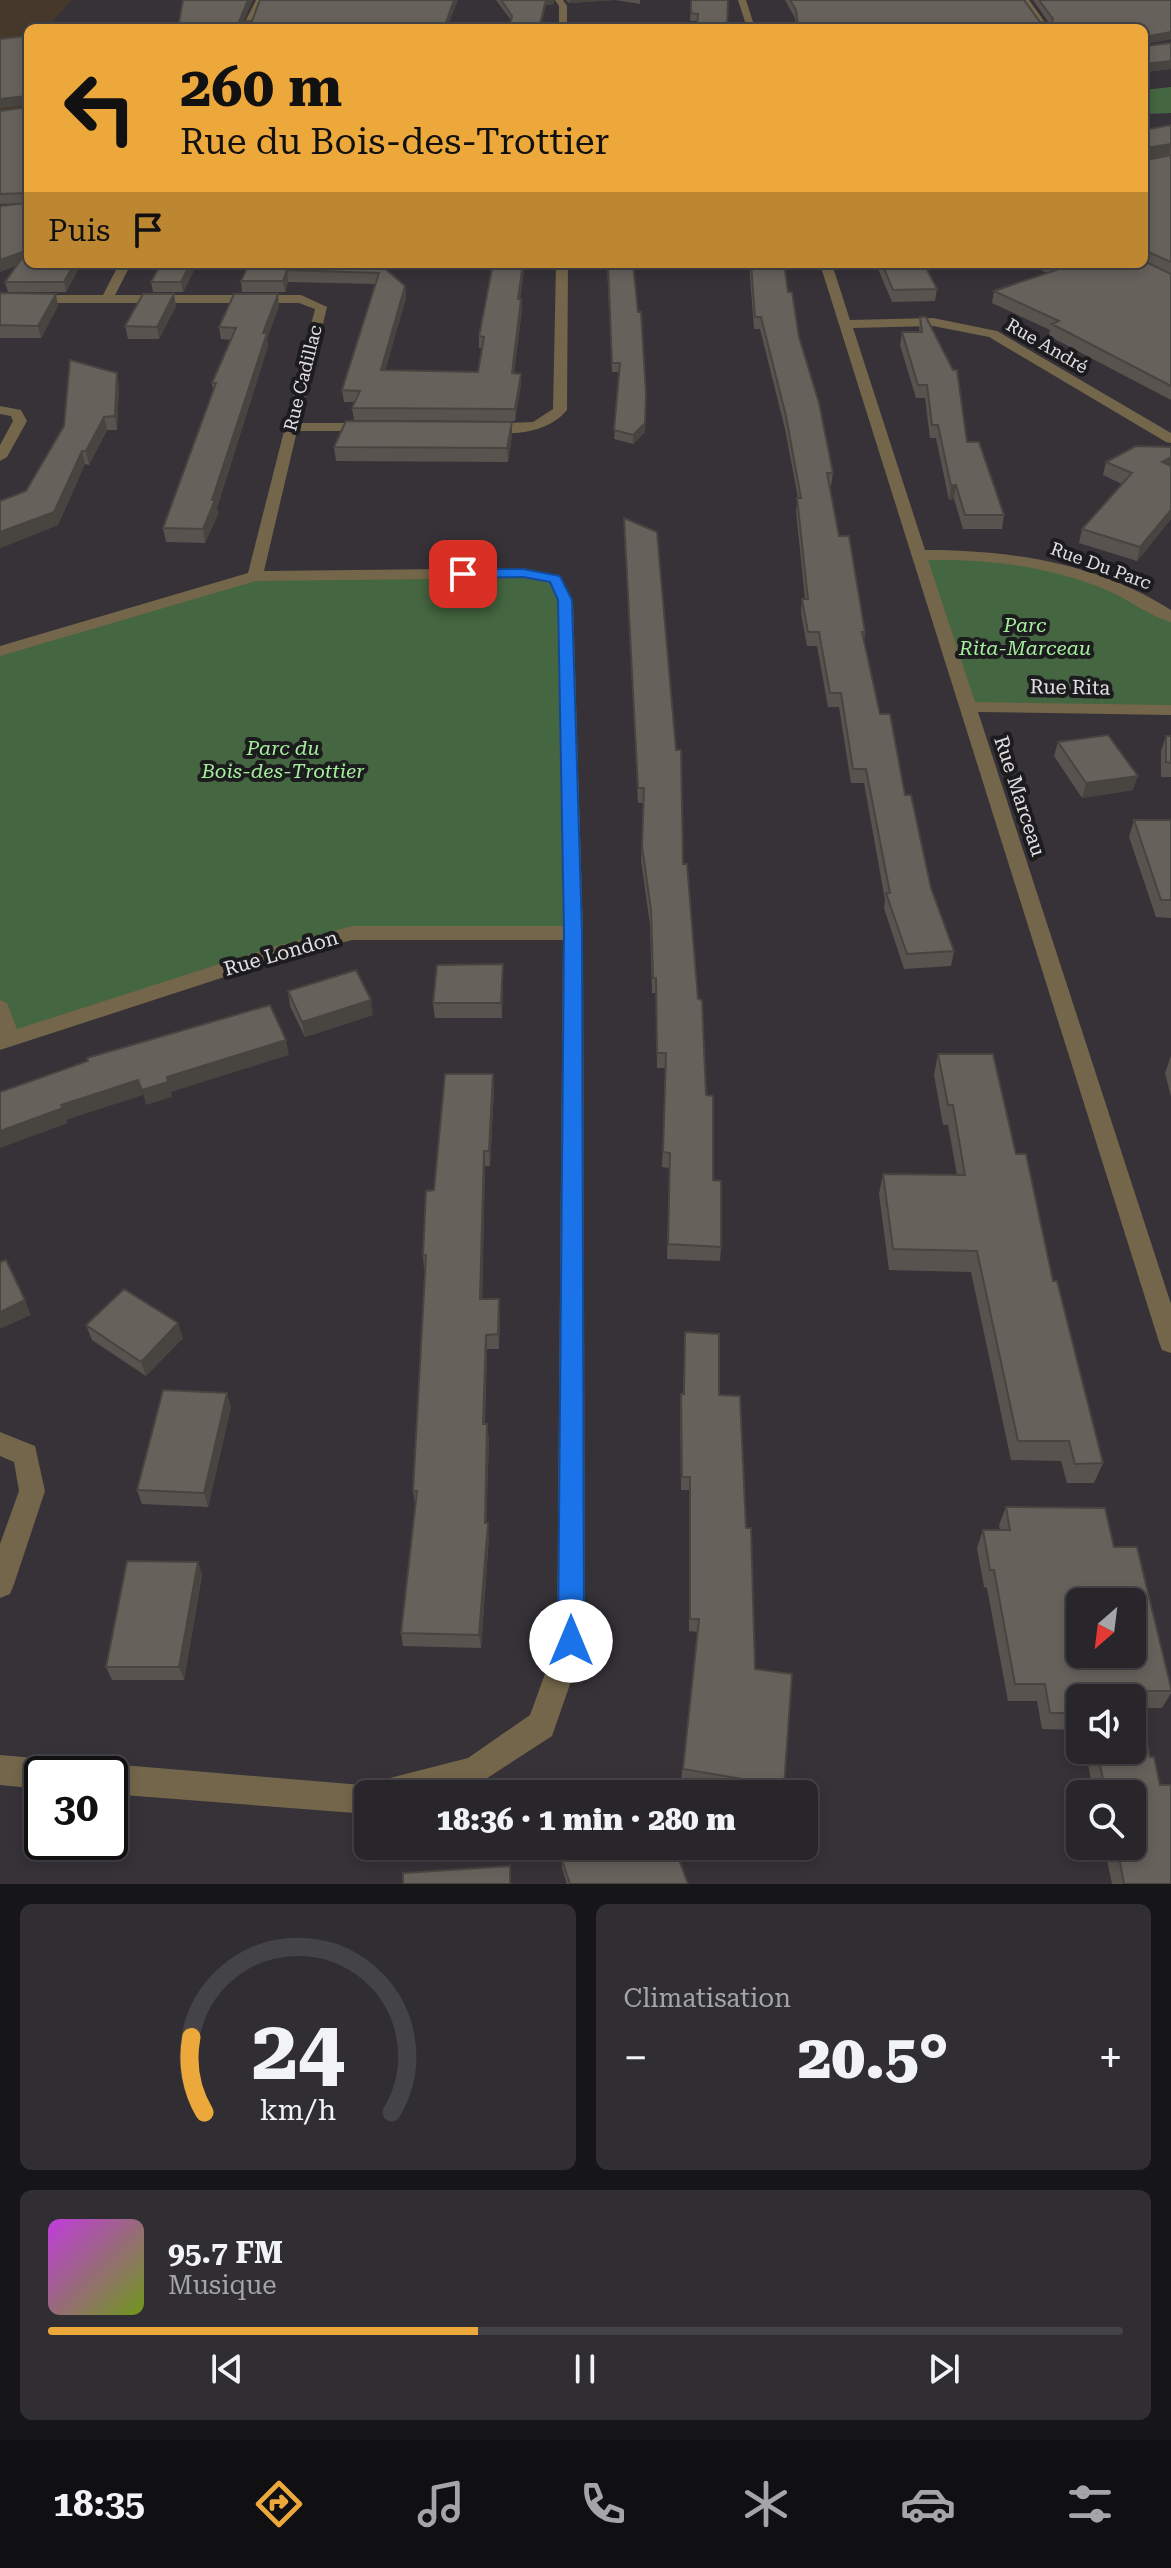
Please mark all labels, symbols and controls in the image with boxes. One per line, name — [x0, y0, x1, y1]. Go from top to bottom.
text: 260 m — [180, 54, 342, 120]
icon: left — [48, 56, 152, 160]
text: Rue du Bois-des-Trottier — [180, 121, 609, 163]
icon: arrive — [126, 208, 170, 252]
text: Puis — [48, 213, 110, 248]
street label: Rue André — [1003, 314, 1092, 377]
street label: Rue Cadillac — [279, 323, 326, 433]
street label: Rue Du Parc — [1048, 538, 1154, 593]
pin — [429, 540, 497, 608]
icon: arrive — [441, 552, 485, 596]
park label: Parc Rita-Marceau — [958, 613, 1091, 660]
street label: Rue Rita — [1030, 674, 1111, 700]
street label: Rue Marceau — [989, 733, 1051, 860]
park label: Parc du Bois-des-Trottier — [200, 736, 365, 783]
street label: Rue London — [221, 925, 341, 981]
north arrow — [1066, 1588, 1146, 1668]
map controls — [1066, 1588, 1146, 1860]
position arrow — [529, 1599, 613, 1683]
button: sound — [1066, 1684, 1146, 1764]
speed limit sign: 30 — [24, 1756, 128, 1860]
button: search — [1066, 1780, 1146, 1860]
text: 18:36 · 1 min · 280 m — [436, 1802, 736, 1837]
text: Climatisation — [624, 1983, 791, 2013]
text: 24 — [251, 2002, 344, 2099]
text: 20.5° — [798, 2022, 949, 2093]
text: − — [624, 2032, 648, 2084]
text: + — [1098, 2032, 1123, 2084]
text: km/h — [259, 2093, 336, 2127]
text: 95.7 FM — [168, 2235, 283, 2270]
text: Musique — [168, 2270, 277, 2300]
icon: previous — [205, 2347, 249, 2391]
icon: pause — [563, 2347, 607, 2391]
icon: next — [922, 2347, 966, 2391]
icon: directions — [251, 2476, 307, 2532]
icon: music — [413, 2476, 469, 2532]
icon: phone — [575, 2476, 631, 2532]
icon: climate — [738, 2476, 794, 2532]
icon: car — [900, 2476, 956, 2532]
icon: filters — [1062, 2476, 1118, 2532]
text: 18:35 — [53, 2483, 145, 2525]

